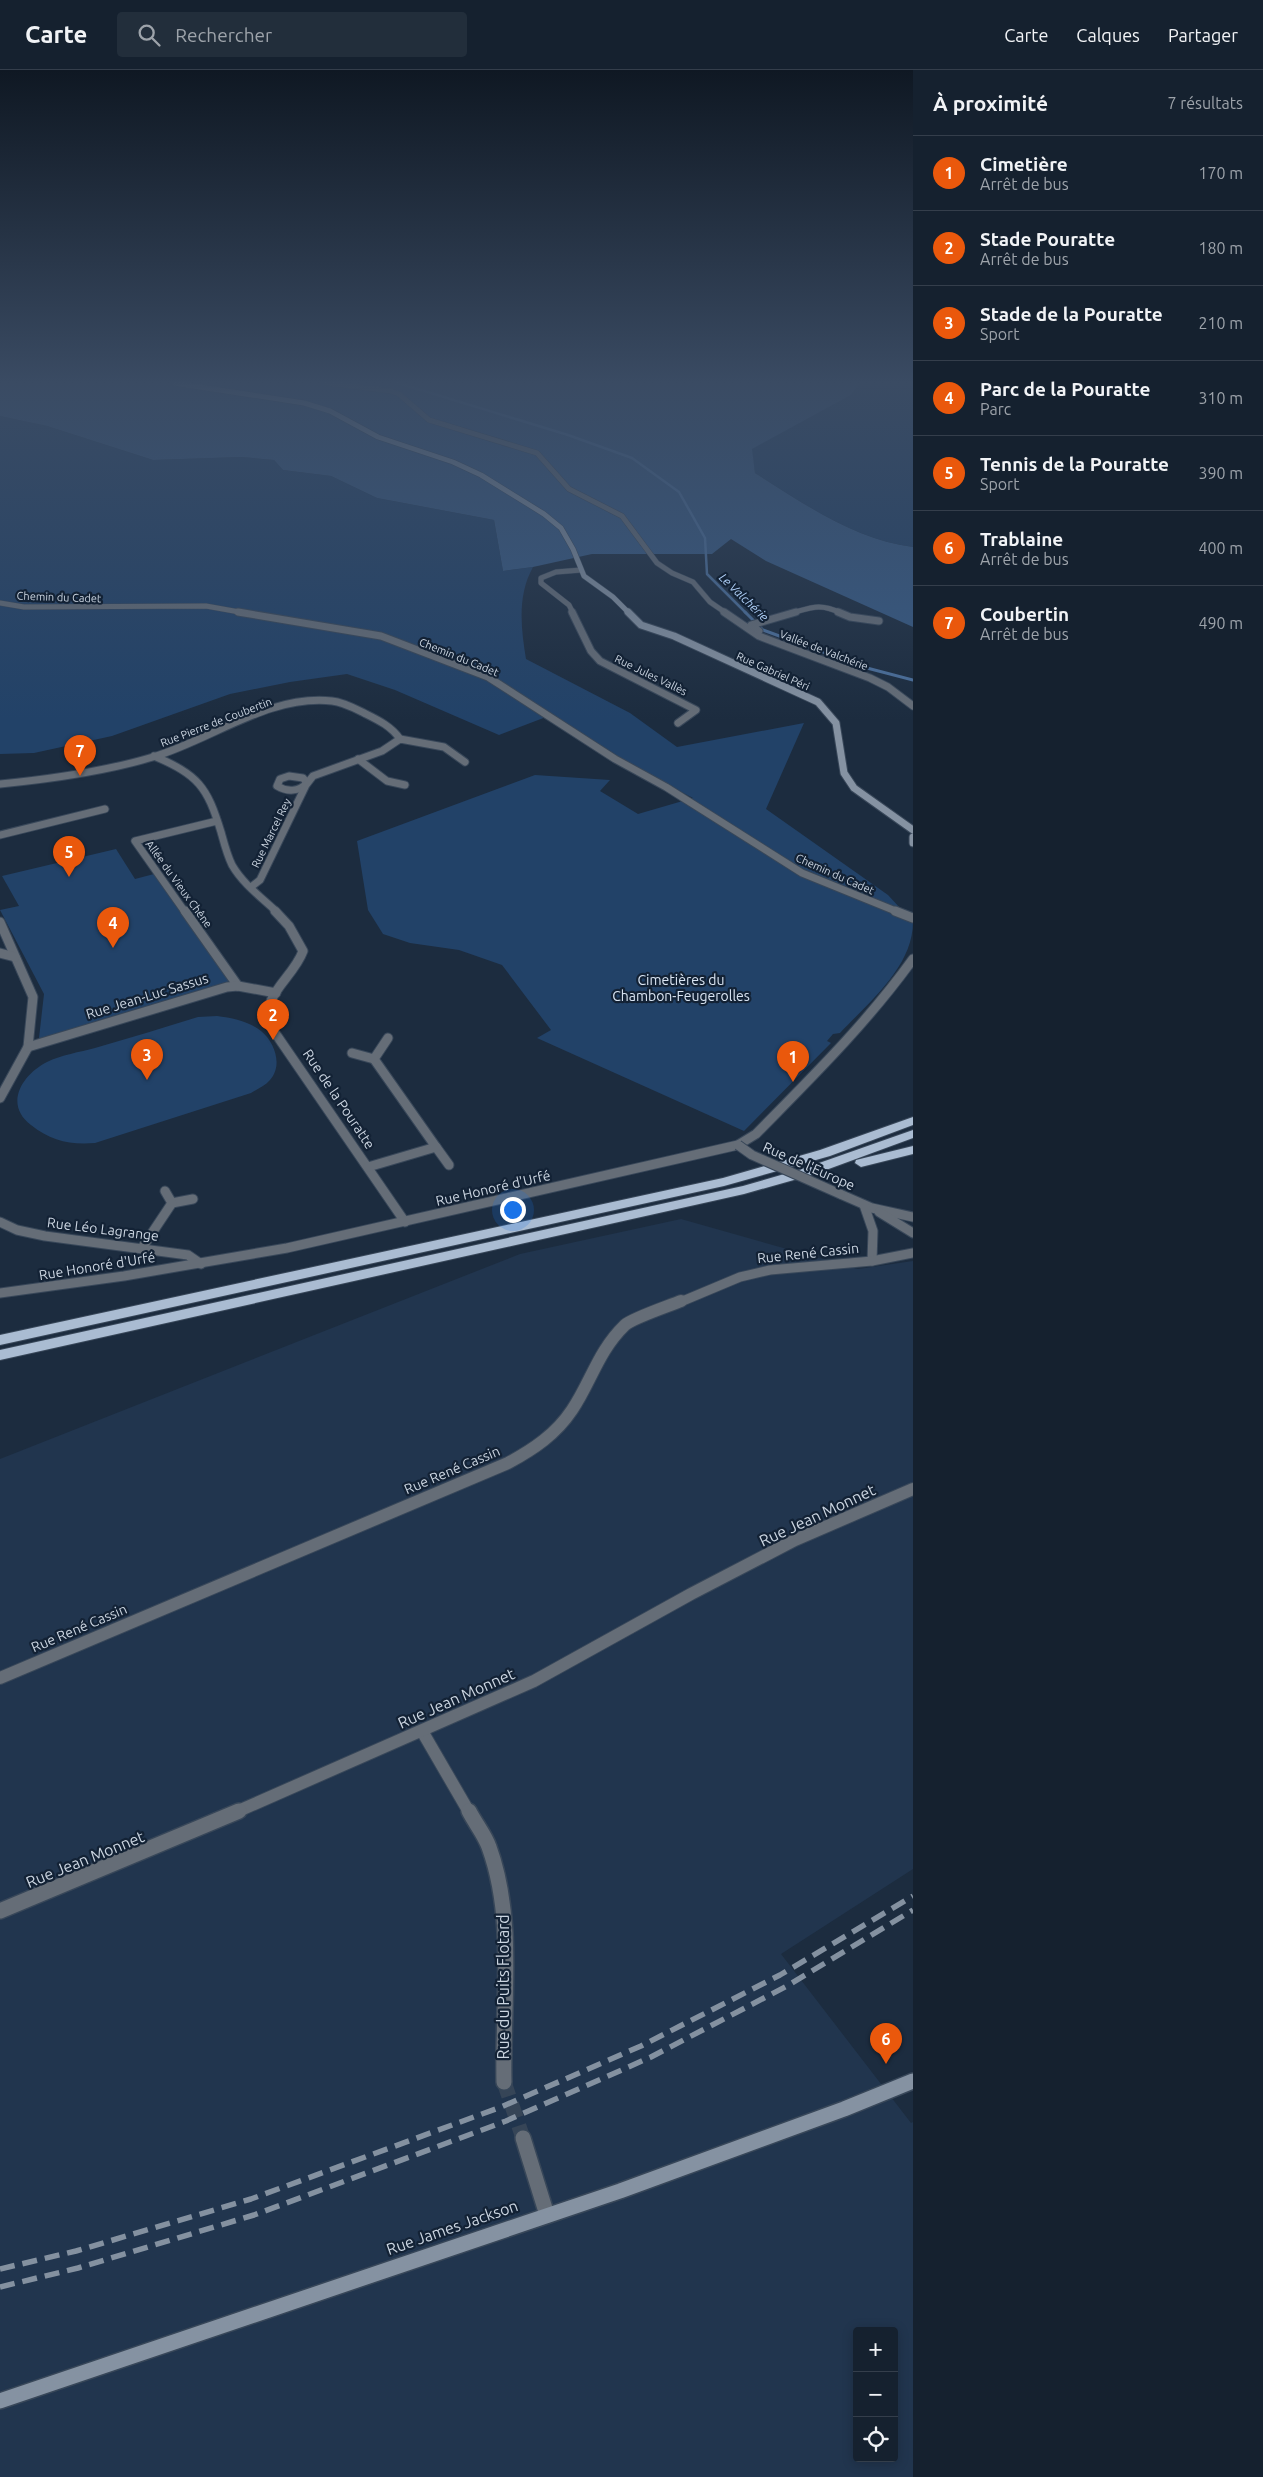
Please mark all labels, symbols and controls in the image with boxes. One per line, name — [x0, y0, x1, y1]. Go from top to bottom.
search box — [117, 12, 467, 57]
text: Carte — [25, 21, 87, 48]
icon: search — [135, 21, 163, 49]
text: Rechercher — [175, 24, 272, 46]
text: Carte — [1004, 25, 1048, 45]
text: Calques — [1076, 25, 1140, 45]
text: Partager — [1168, 25, 1238, 45]
text: À proximité — [933, 91, 1048, 115]
text: 7 résultats — [1167, 94, 1243, 112]
text: Cimetière — [980, 153, 1068, 175]
text: 1 — [944, 164, 954, 182]
text: 170 m — [1198, 164, 1243, 182]
text: Arrêt de bus — [980, 175, 1069, 193]
text: Stade Pouratte — [980, 228, 1115, 250]
text: 2 — [944, 239, 954, 257]
text: 180 m — [1198, 239, 1243, 257]
text: Arrêt de bus — [980, 250, 1069, 268]
text: Stade de la Pouratte — [980, 303, 1163, 325]
text: 3 — [944, 314, 954, 332]
text: 210 m — [1198, 314, 1243, 332]
text: Sport — [980, 325, 1019, 343]
text: Parc de la Pouratte — [980, 378, 1150, 400]
text: 4 — [944, 389, 954, 407]
text: 310 m — [1198, 389, 1243, 407]
text: Parc — [980, 400, 1011, 418]
text: Tennis de la Pouratte — [980, 453, 1169, 475]
text: 5 — [944, 464, 954, 482]
text: 390 m — [1198, 464, 1243, 482]
text: Sport — [980, 475, 1019, 493]
text: Trablaine — [980, 528, 1063, 550]
text: 6 — [944, 539, 954, 557]
text: 400 m — [1198, 539, 1243, 557]
text: Arrêt de bus — [980, 550, 1069, 568]
water label: Le Valchérie — [717, 570, 771, 624]
street label: Chemin du Cadet — [17, 590, 102, 604]
text: Coubertin — [980, 603, 1069, 625]
text: 7 — [944, 614, 954, 632]
text: 490 m — [1198, 614, 1243, 632]
text: Arrêt de bus — [980, 625, 1069, 643]
street label: Vallée de Valchérie — [778, 628, 870, 672]
street label: Chemin du Cadet — [418, 636, 501, 679]
street label: Rue Gabriel Péri — [735, 650, 811, 692]
street label: Rue Jules Vallès — [613, 652, 689, 698]
street label: Rue Pierre de Coubertin — [159, 695, 273, 749]
pin: 7 — [64, 735, 96, 776]
street label: Rue Marcel Rey — [249, 796, 293, 870]
pin: 5 — [53, 836, 85, 877]
street label: Allée du Vieux Chêne — [143, 838, 215, 930]
street label: Chemin du Cadet — [794, 851, 877, 897]
pin: 4 — [97, 907, 129, 948]
street label: Rue Jean-Luc Sassus — [84, 970, 210, 1022]
park label: Cimetières du Chambon-Feugerolles — [612, 972, 750, 1004]
pin: 2 — [257, 999, 289, 1040]
pin: 3 — [131, 1039, 163, 1080]
pin: 1 — [777, 1041, 809, 1082]
street label: Rue de la Pouratte — [300, 1046, 378, 1152]
street label: Rue de l'Europe — [761, 1139, 857, 1193]
street label: Rue Honoré d'Urfé — [434, 1167, 552, 1209]
your location — [500, 1197, 526, 1223]
street label: Rue Léo Lagrange — [46, 1214, 160, 1244]
street label: Rue René Cassin — [756, 1240, 860, 1266]
street label: Rue Honoré d'Urfé — [38, 1249, 156, 1283]
street label: Rue René Cassin — [402, 1443, 502, 1497]
street label: Rue Jean Monnet — [756, 1480, 879, 1550]
street label: Rue René Cassin — [29, 1601, 129, 1655]
street label: Rue Jean Monnet — [395, 1664, 518, 1732]
street label: Rue Jean Monnet — [23, 1827, 147, 1891]
street label: Rue du Puits Flotard — [494, 1914, 512, 2060]
pin: 6 — [870, 2023, 902, 2064]
street label: Rue James Jackson — [384, 2196, 520, 2258]
map controls — [853, 2327, 898, 2462]
button: + — [853, 2327, 898, 2372]
button: − — [853, 2372, 898, 2417]
button: locate — [853, 2417, 898, 2462]

